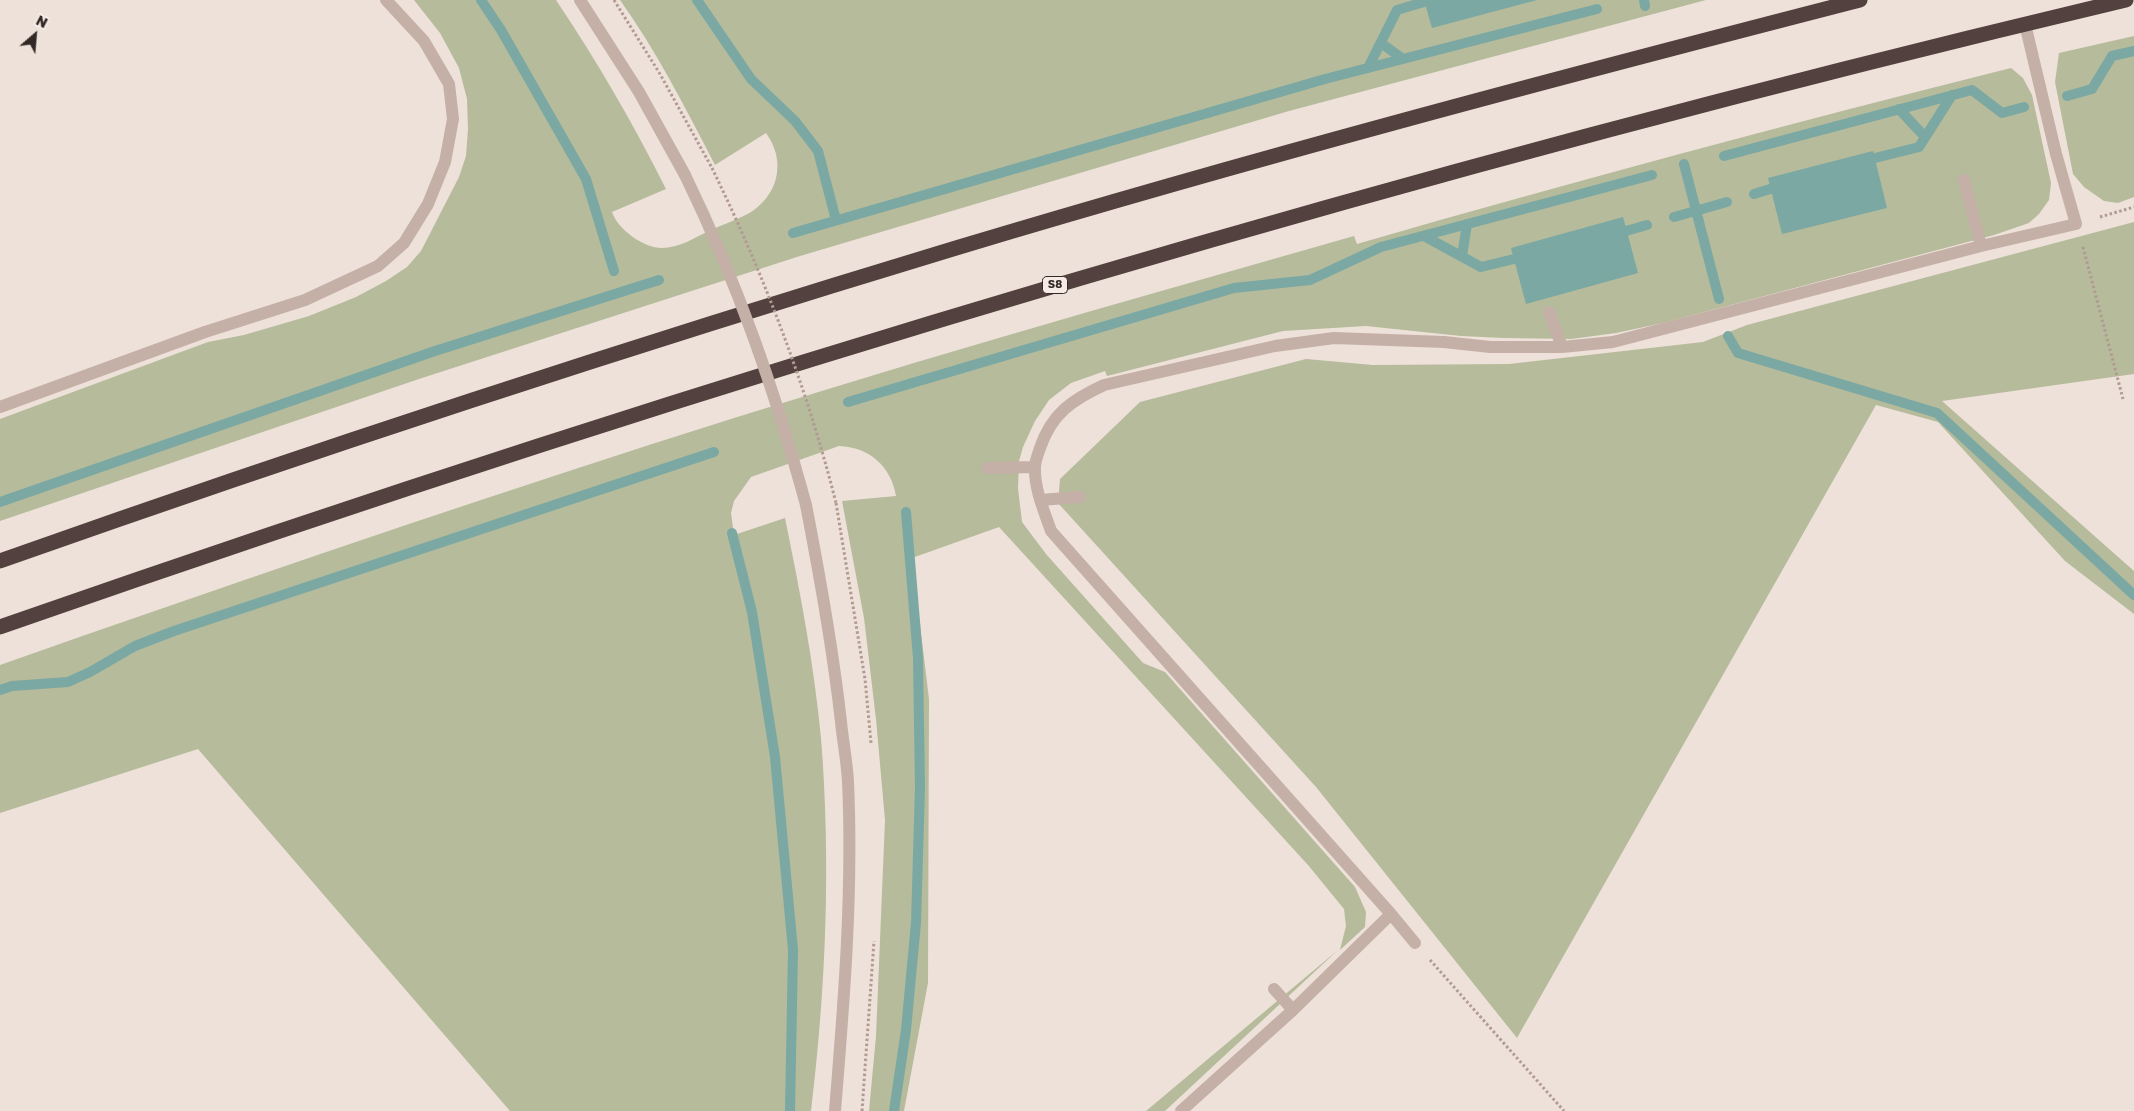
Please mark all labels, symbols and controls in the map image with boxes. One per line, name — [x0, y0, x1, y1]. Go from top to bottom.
north arrow — [10, 10, 60, 60]
text: N — [33, 11, 51, 31]
road number: S8 — [1042, 276, 1068, 294]

